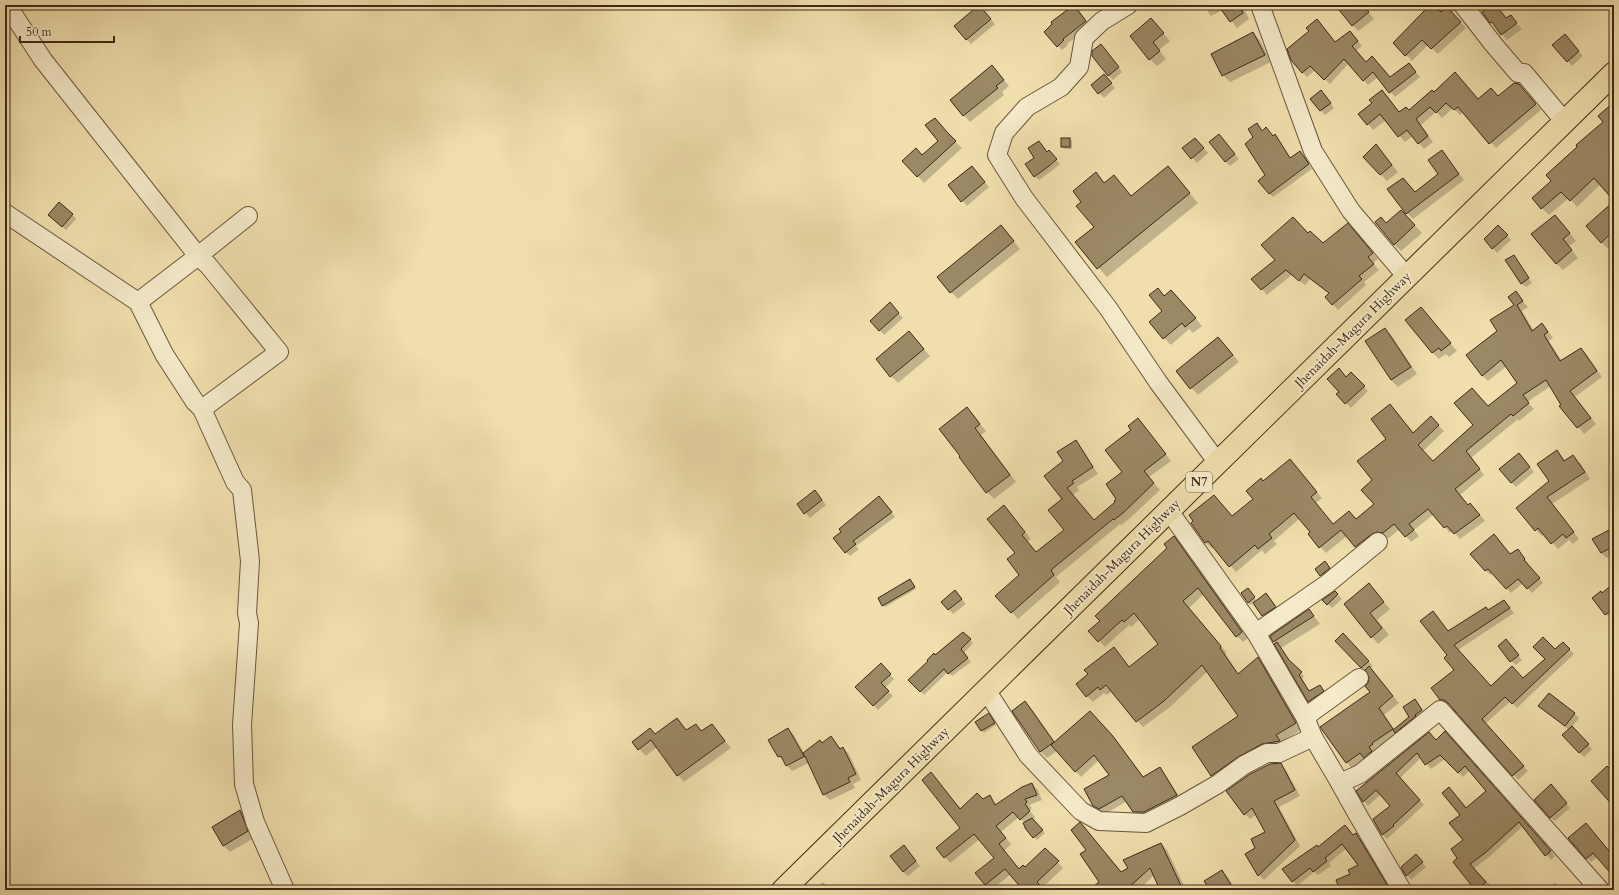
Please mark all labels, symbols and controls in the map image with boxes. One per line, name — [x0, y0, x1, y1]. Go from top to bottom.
scale bar — [20, 18, 114, 44]
text: 50 m — [26, 24, 53, 40]
street label: Jhenaidah-Magura Highway — [1290, 268, 1415, 393]
road number: N7 — [1186, 472, 1212, 492]
street label: Jhenaidah-Magura Highway — [1059, 495, 1184, 620]
street label: Jhenaidah-Magura Highway — [828, 723, 953, 848]

